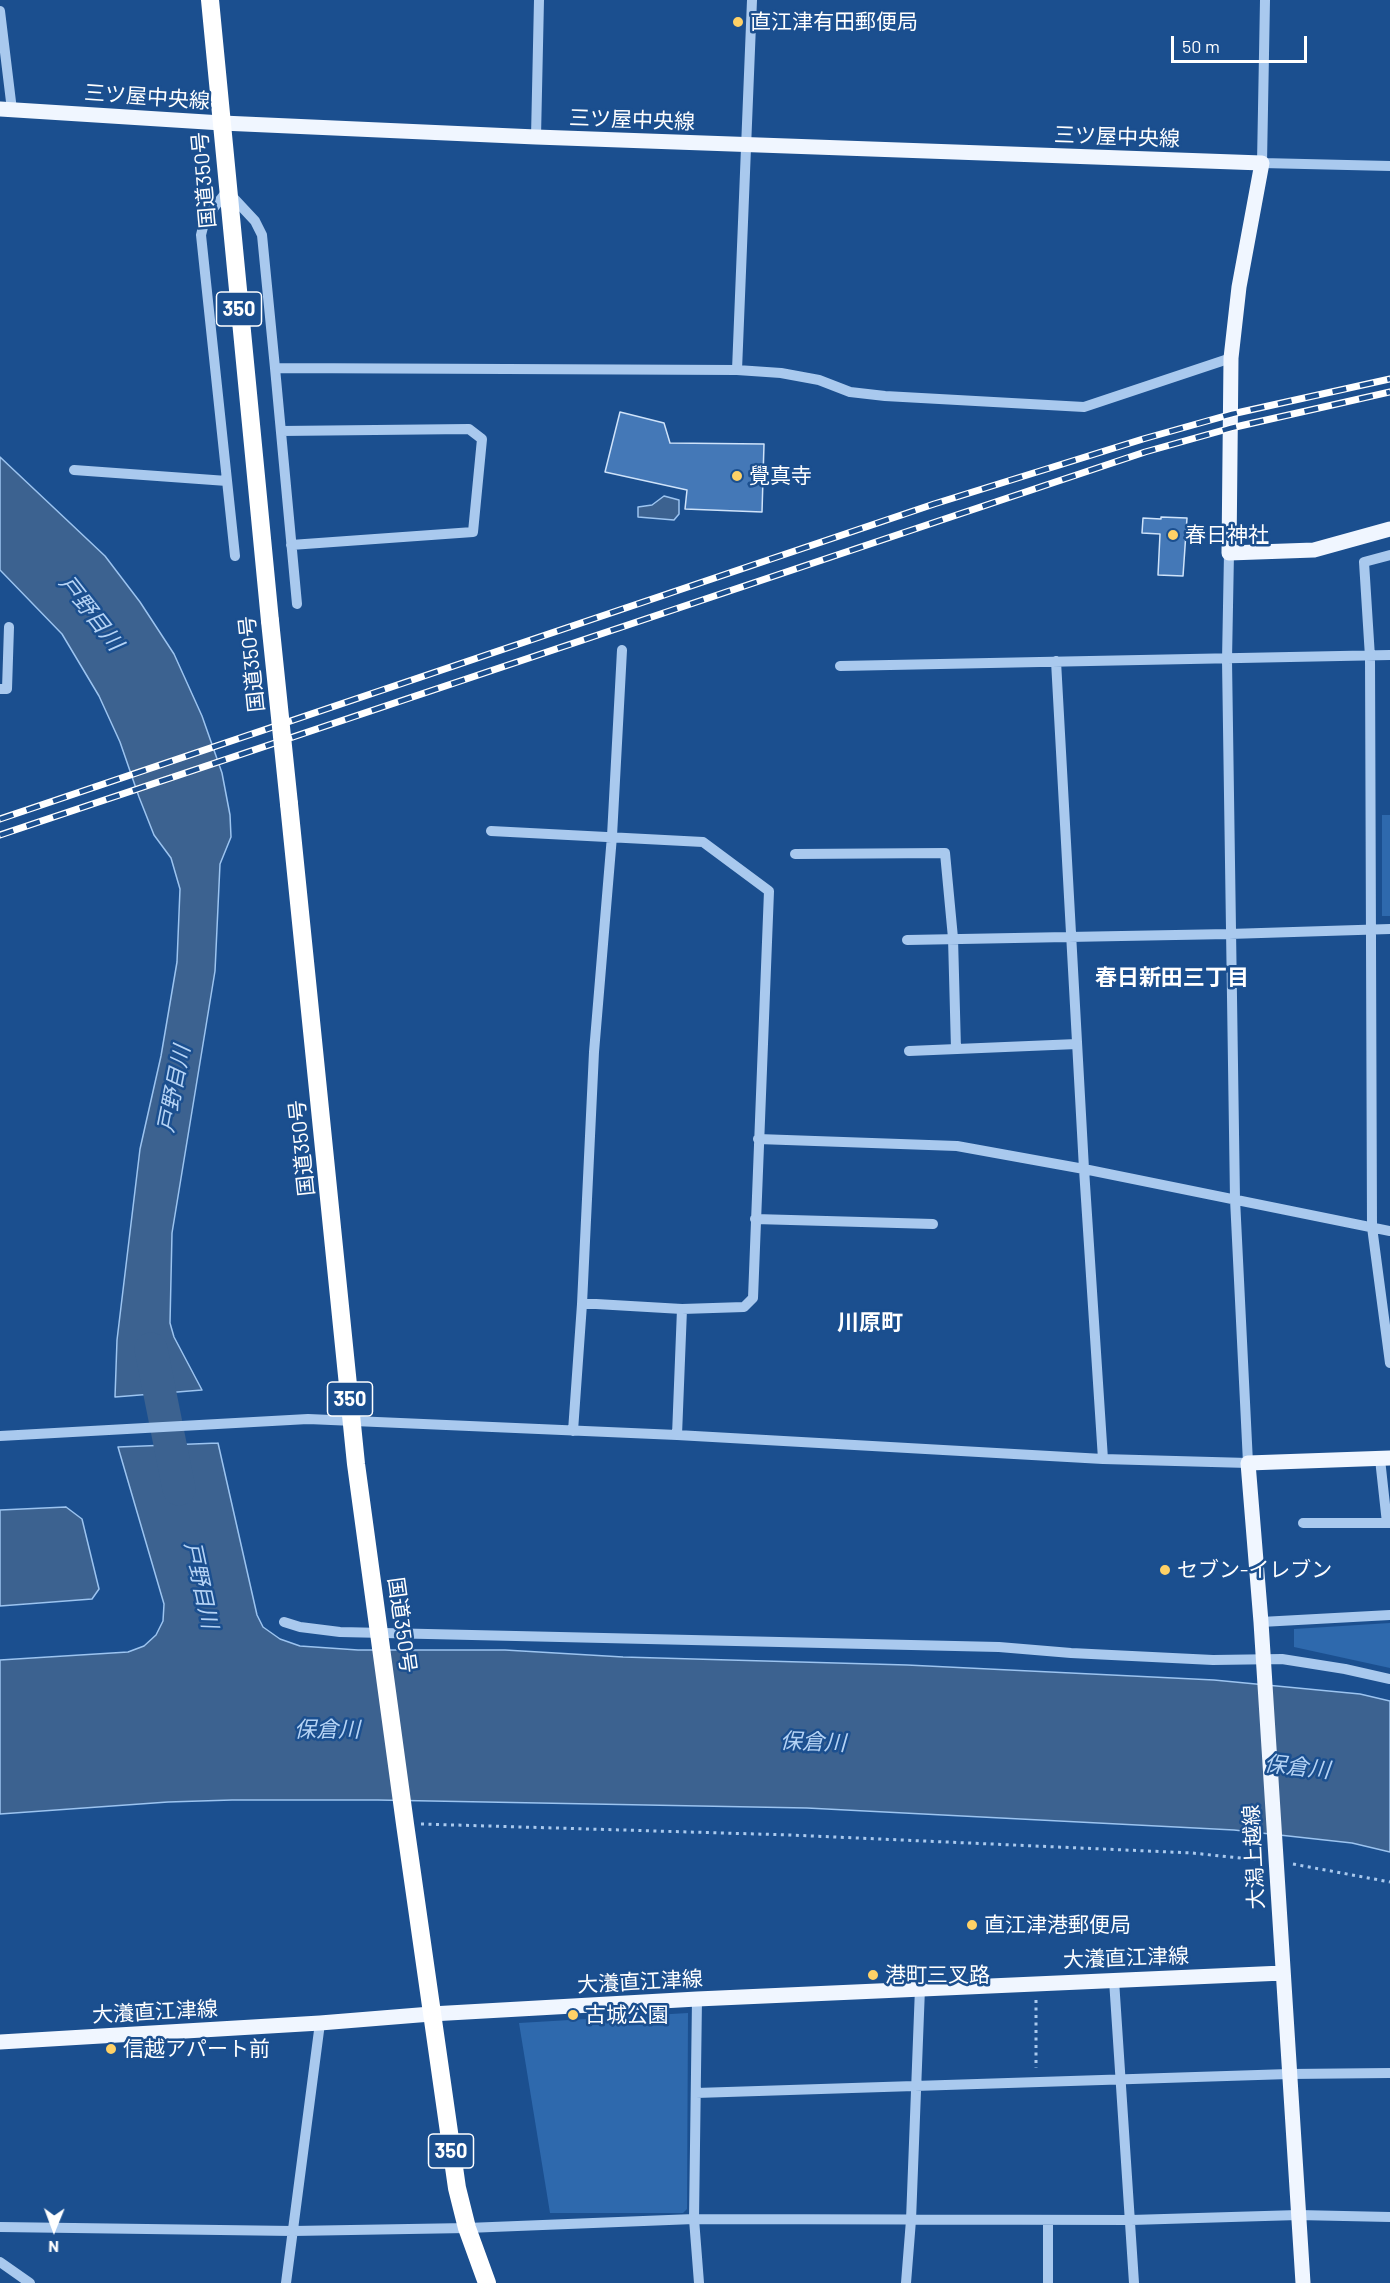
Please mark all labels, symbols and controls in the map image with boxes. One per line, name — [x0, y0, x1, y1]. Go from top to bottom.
place label: 直江津有田郵便局 — [750, 9, 918, 35]
marker: 直江津有田郵便局 — [731, 15, 745, 29]
scale bar — [1174, 24, 1310, 62]
text: 50 m — [1182, 35, 1220, 57]
street label: 三ツ屋中央線 — [83, 80, 211, 114]
street label: 三ツ屋中央線 — [569, 105, 695, 135]
street label: 三ツ屋中央線 — [1054, 122, 1180, 152]
street label: 国道350号 — [187, 131, 221, 229]
road number: 350 — [216, 292, 262, 326]
place label: 覺真寺 — [749, 463, 812, 489]
marker: 覺真寺 — [730, 469, 744, 483]
place label: 春日神社 — [1185, 522, 1269, 548]
marker: 春日神社 — [1166, 528, 1180, 542]
water label: 戸野目川 — [54, 570, 128, 656]
street label: 国道350号 — [234, 615, 270, 713]
district label: 春日新田三丁目 — [1095, 965, 1249, 991]
water label: 戸野目川 — [153, 1043, 195, 1135]
street label: 国道350号 — [284, 1099, 320, 1197]
district label: 川原町 — [837, 1310, 903, 1336]
road number: 350 — [328, 1382, 372, 1416]
water label: 戸野目川 — [179, 1539, 223, 1631]
place label: セブン-イレブン — [1177, 1557, 1332, 1583]
marker: セブン-イレブン — [1158, 1563, 1172, 1577]
street label: 国道350号 — [383, 1575, 421, 1675]
water label: 保倉川 — [294, 1717, 360, 1743]
water label: 保倉川 — [780, 1728, 846, 1756]
water label: 保倉川 — [1263, 1750, 1331, 1784]
street label: 大潟上越線 — [1239, 1804, 1269, 1910]
place label: 直江津港郵便局 — [984, 1912, 1131, 1938]
marker: 直江津港郵便局 — [965, 1918, 979, 1932]
street label: 大瀁直江津線 — [1063, 1943, 1189, 1973]
place label: 港町三叉路 — [885, 1962, 990, 1988]
street label: 大瀁直江津線 — [576, 1966, 704, 1998]
marker: 港町三叉路 — [866, 1968, 880, 1982]
street label: 大瀁直江津線 — [91, 1996, 219, 2028]
place label: 古城公園 — [585, 2002, 669, 2028]
marker: 古城公園 — [566, 2008, 580, 2022]
place label: 信越アパート前 — [123, 2036, 270, 2062]
marker: 信越アパート前 — [104, 2042, 118, 2056]
road number: 350 — [428, 2134, 474, 2168]
north arrow — [24, 2199, 84, 2259]
text: N — [48, 2238, 59, 2257]

